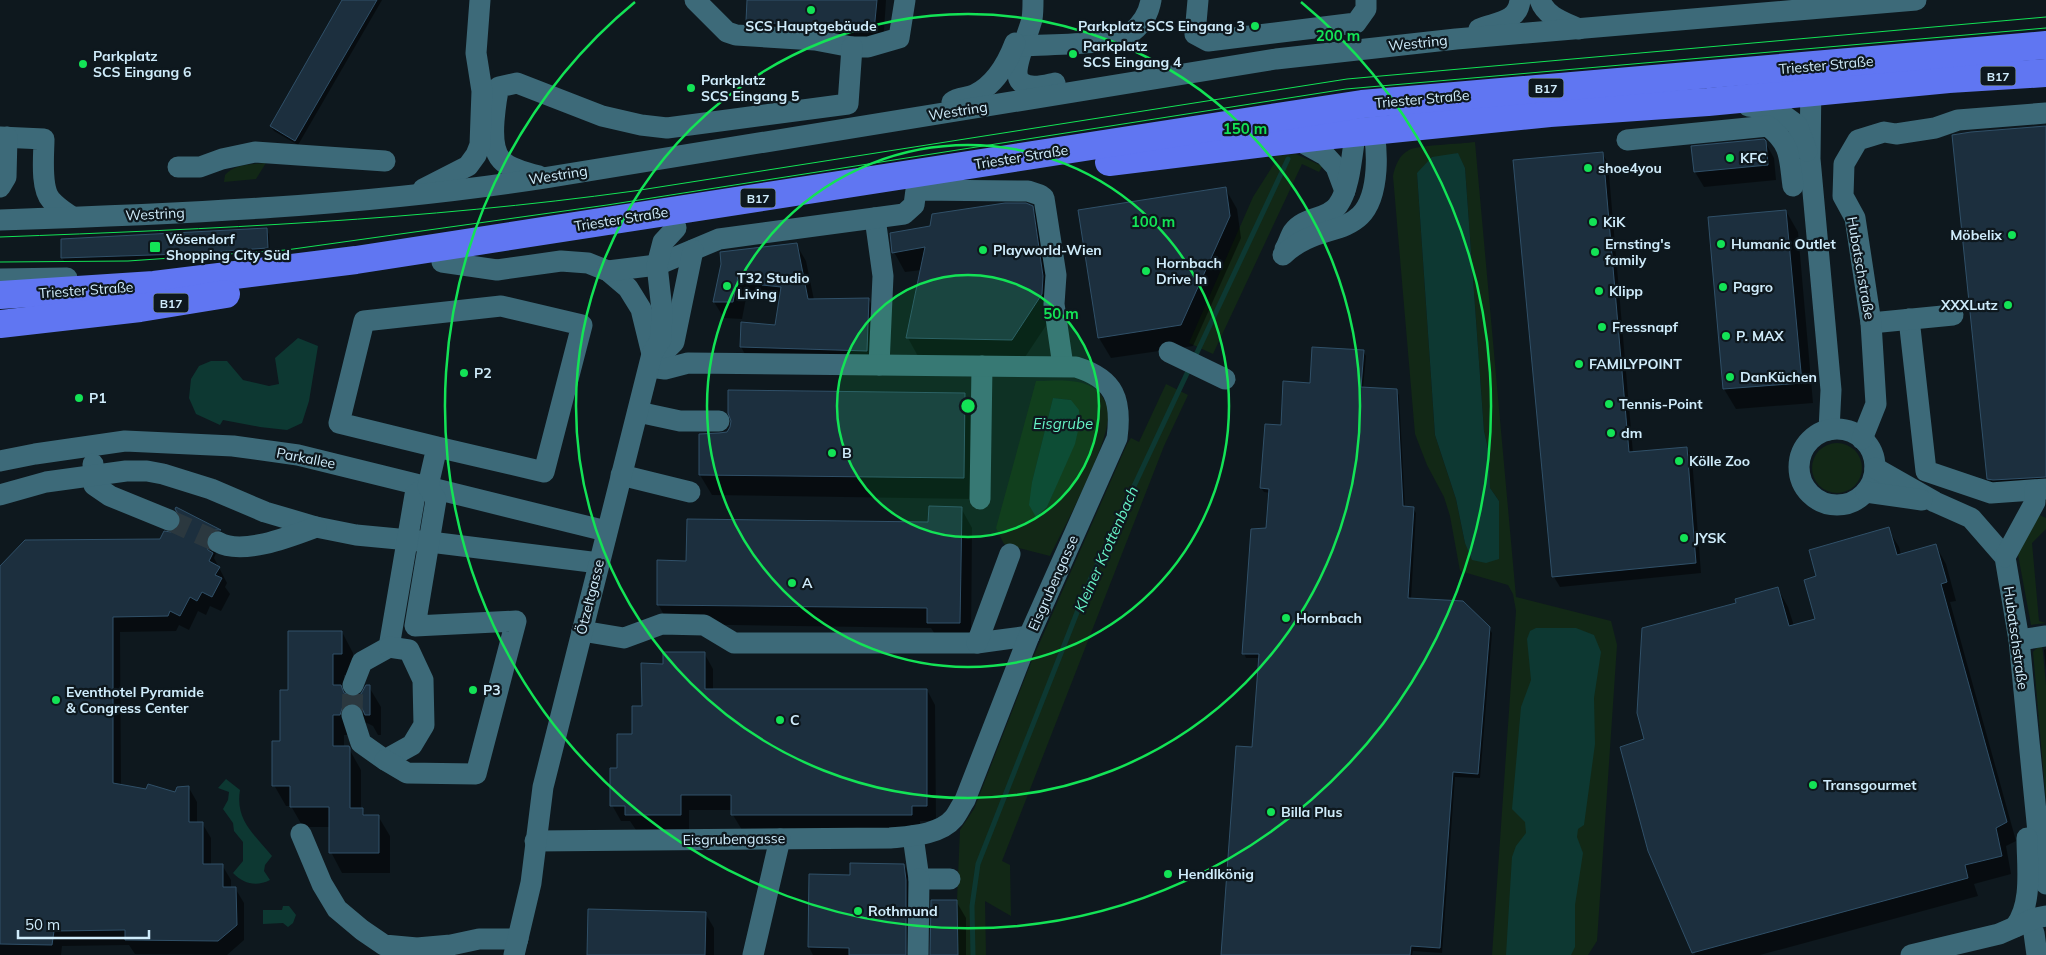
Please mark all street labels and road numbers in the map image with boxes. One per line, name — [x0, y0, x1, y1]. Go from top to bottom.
street label: Westring — [1388, 31, 1448, 55]
street label: Triester Straße — [1778, 52, 1874, 78]
road number: B17 — [1980, 66, 2016, 85]
road number: B17 — [1528, 78, 1564, 98]
street label: Triester Straße — [1374, 86, 1470, 112]
street label: Westring — [927, 97, 989, 125]
street label: Triester Straße — [973, 141, 1069, 173]
street label: Westring — [527, 161, 589, 189]
road number: B17 — [740, 188, 776, 208]
street label: Westring — [125, 203, 185, 225]
street label: Triester Straße — [573, 203, 669, 235]
street label: Hubatschstraße — [1843, 215, 1879, 321]
street label: Triester Straße — [38, 278, 134, 302]
road number: B17 — [154, 294, 188, 312]
street label: Parkallee — [275, 443, 337, 473]
street label: Eisgrubengasse — [1024, 532, 1082, 634]
street label: Ötzeltgasse — [572, 557, 608, 637]
street label: Hubatschstraße — [2000, 585, 2032, 691]
street label: Eisgrubengasse — [683, 829, 785, 849]

